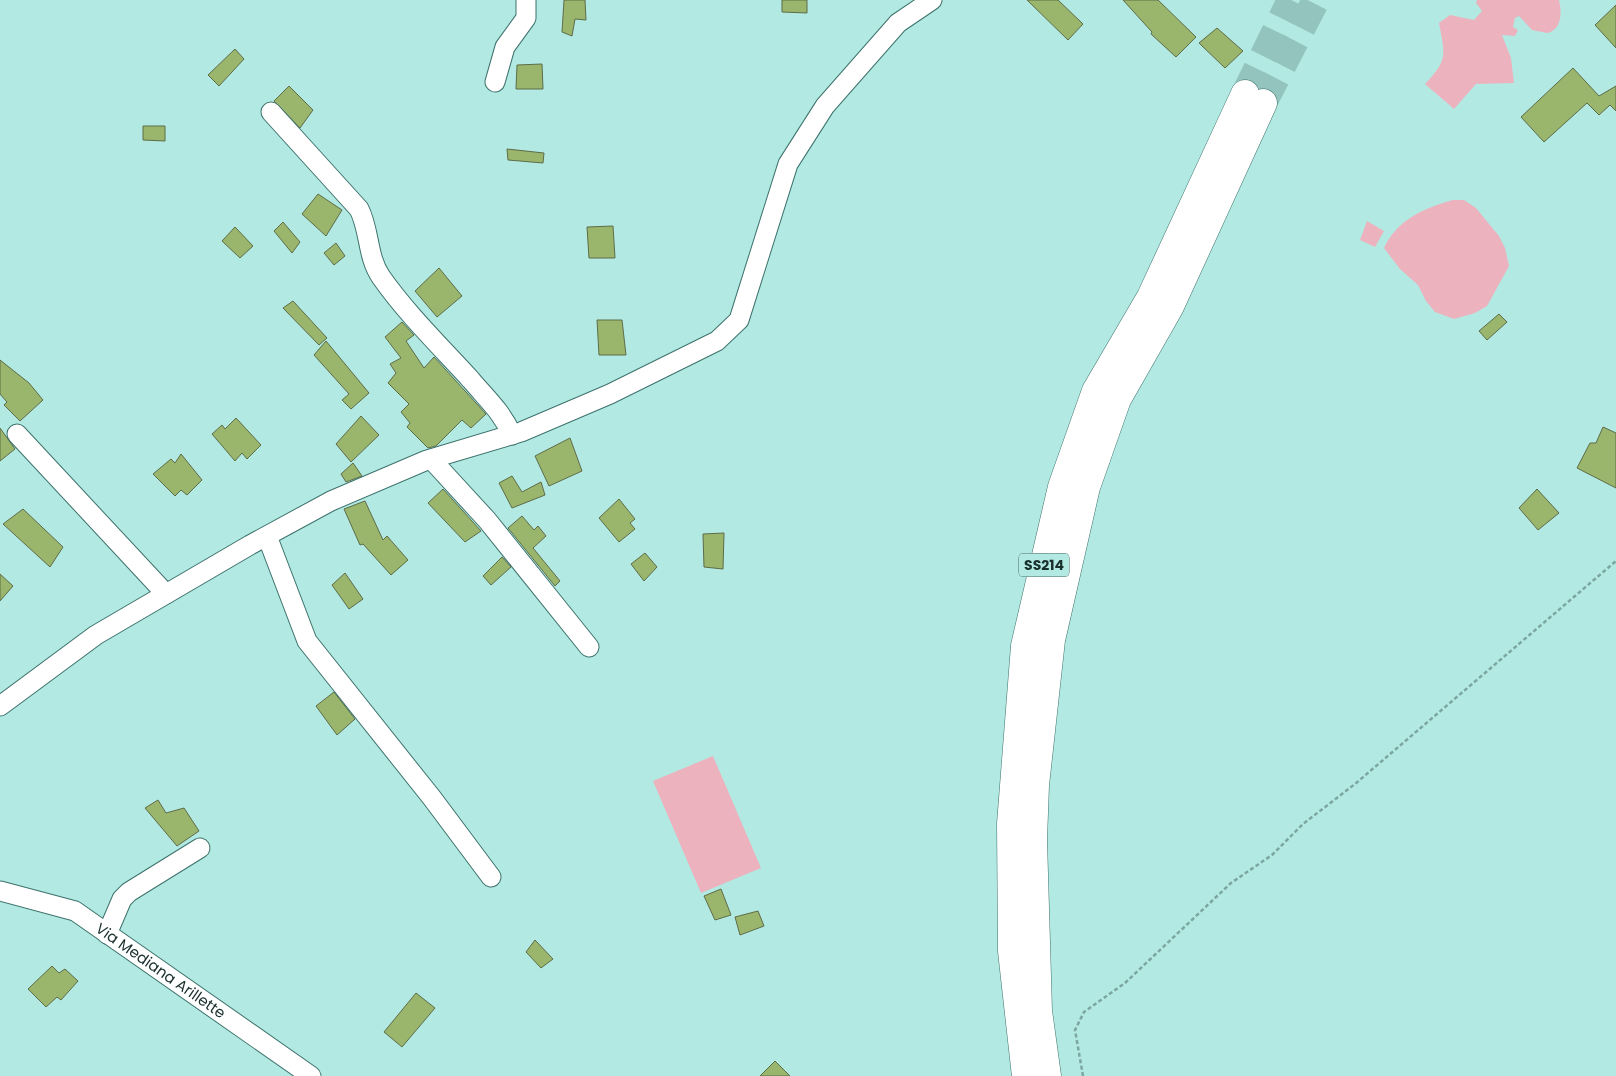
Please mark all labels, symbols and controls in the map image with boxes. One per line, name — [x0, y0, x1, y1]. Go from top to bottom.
road number: SS214 — [1019, 554, 1069, 576]
street label: Via Mediana Arillette — [92, 918, 230, 1023]

